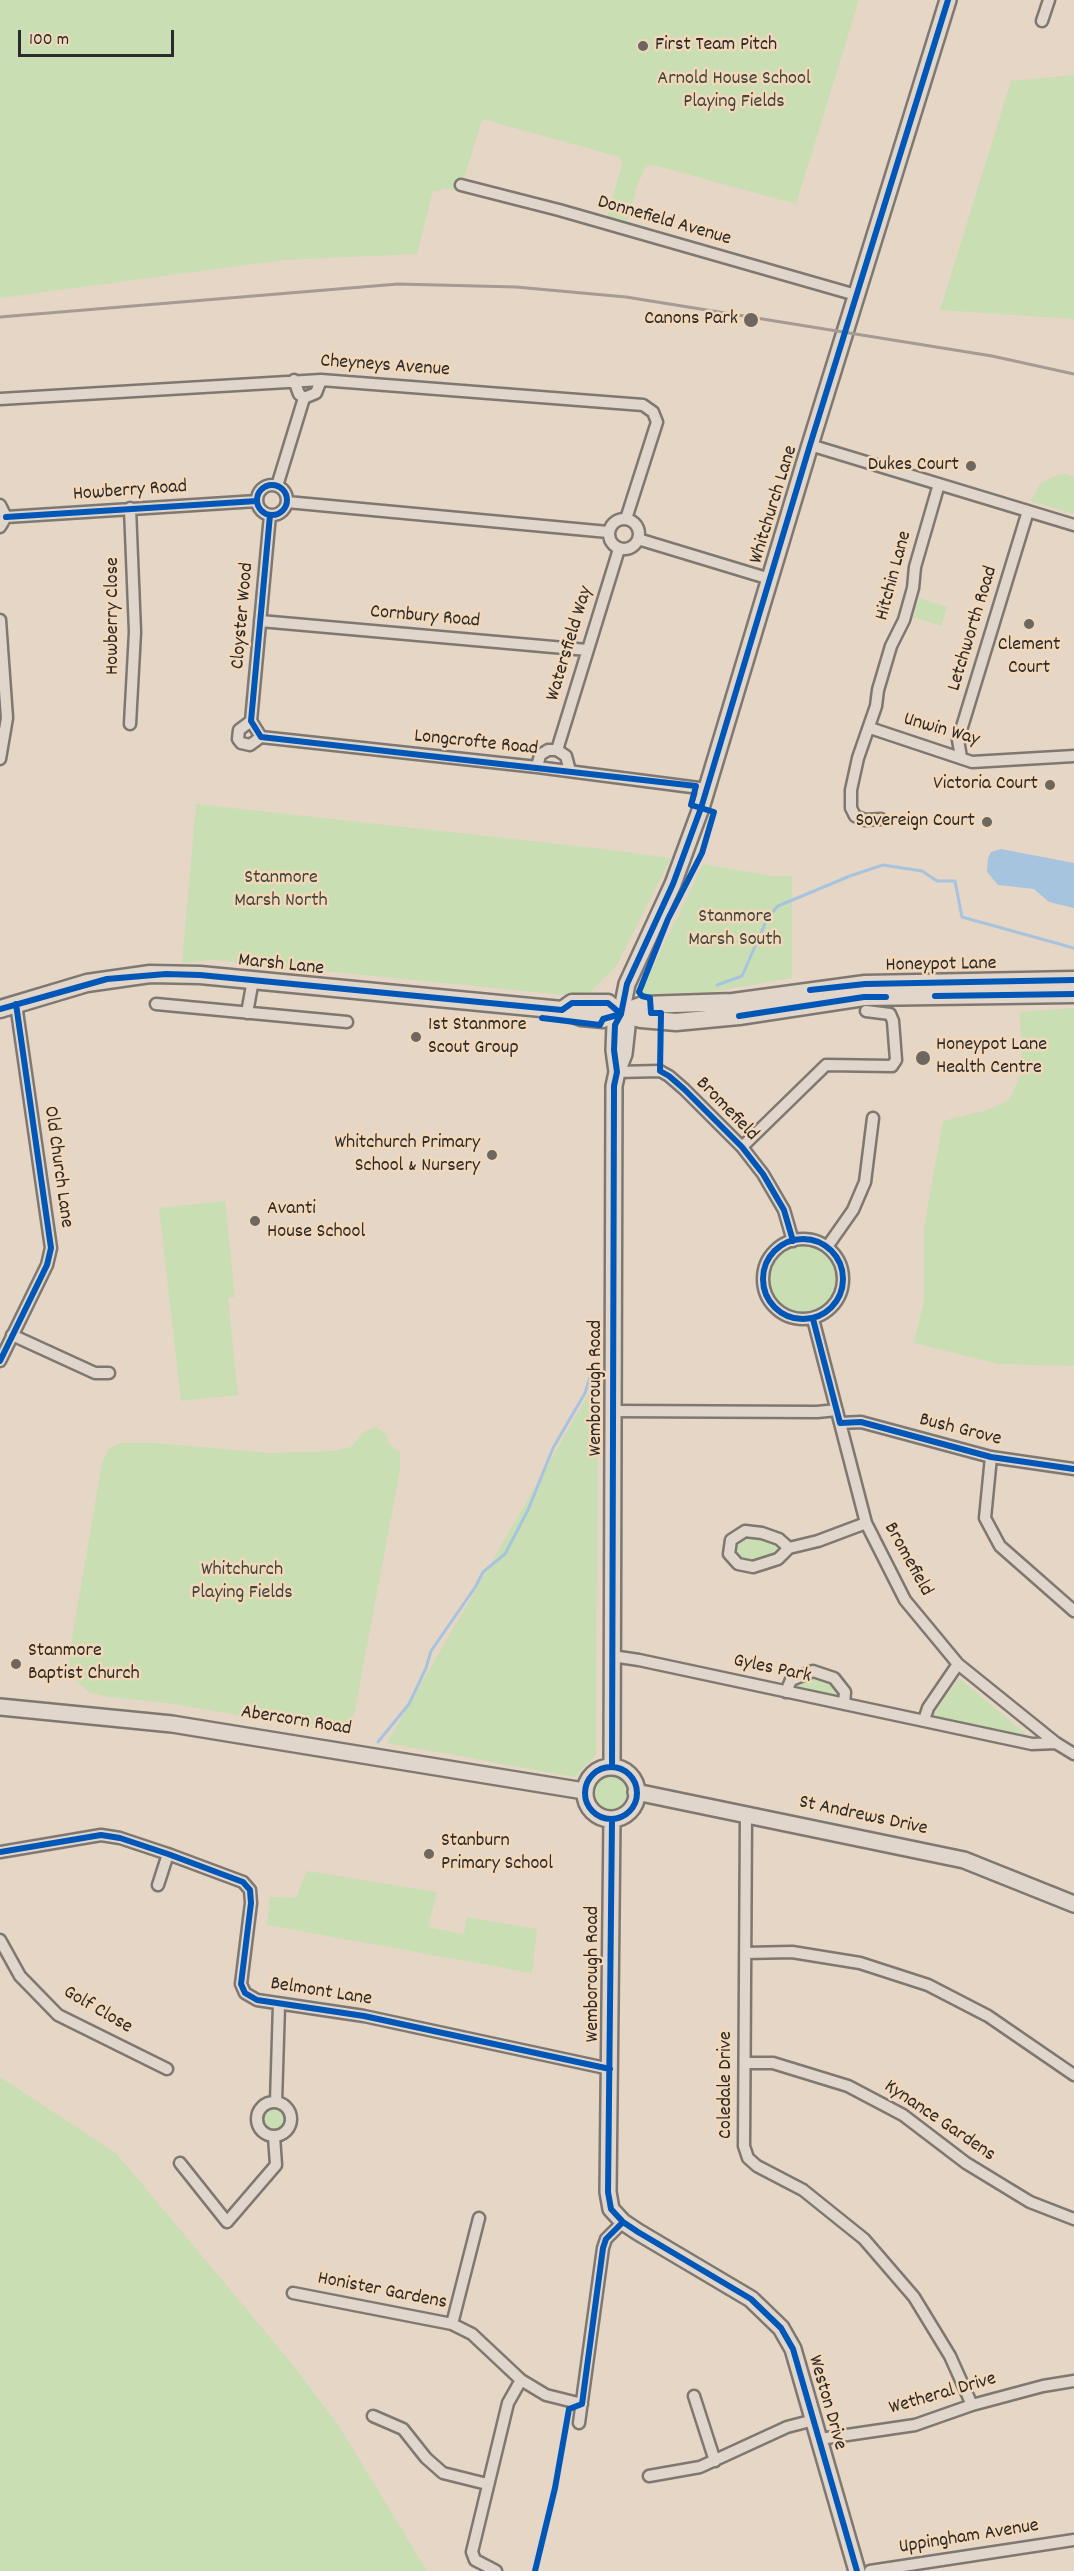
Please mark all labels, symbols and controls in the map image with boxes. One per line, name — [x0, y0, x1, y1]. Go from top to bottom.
scale bar — [21, 18, 177, 56]
text: 100 m — [29, 28, 69, 53]
place label: First Team Pitch — [655, 34, 777, 58]
marker: First Team Pitch — [636, 39, 650, 53]
park label: Arnold House School Playing Fields — [657, 68, 811, 115]
street label: Donnefield Avenue — [594, 191, 734, 253]
place label: Canons Park — [644, 308, 738, 332]
marker: Canons Park — [742, 311, 760, 329]
street label: Cheyneys Avenue — [319, 351, 451, 383]
street label: Whitchurch Lane — [746, 443, 804, 567]
place label: Dukes Court — [868, 454, 959, 478]
marker: Dukes Court — [964, 459, 978, 473]
street label: Howberry Road — [72, 476, 188, 508]
street label: Hitchin Lane — [872, 529, 918, 623]
street label: Howberry Close — [102, 557, 126, 675]
street label: Cloyster Wood — [227, 562, 261, 670]
street label: Letchworth Road — [944, 564, 1004, 694]
street label: Watersfield Way — [542, 584, 600, 704]
street label: Cornbury Road — [369, 601, 481, 635]
marker: Clement Court — [1022, 617, 1036, 631]
place label: Clement Court — [998, 634, 1060, 681]
street label: Unwin Way — [900, 709, 982, 753]
street label: Longcrofte Road — [413, 726, 539, 762]
place label: Victoria Court — [933, 773, 1038, 797]
marker: Victoria Court — [1043, 778, 1057, 792]
place label: Sovereign Court — [855, 810, 975, 834]
marker: Sovereign Court — [980, 815, 994, 829]
park label: Stanmore Marsh North — [234, 867, 328, 914]
park label: Stanmore Marsh South — [688, 906, 782, 953]
street label: Marsh Lane — [237, 950, 325, 982]
street label: Honeypot Lane — [885, 953, 997, 979]
place label: 1st Stanmore Scout Group — [428, 1014, 526, 1061]
marker: 1st Stanmore Scout Group — [409, 1030, 423, 1044]
place label: Honeypot Lane Health Centre — [936, 1034, 1047, 1081]
marker: Honeypot Lane Health Centre — [914, 1049, 932, 1067]
street label: Bromefield — [689, 1073, 763, 1147]
street label: Old Church Lane — [37, 1105, 77, 1229]
place label: Whitchurch Primary School & Nursery — [335, 1132, 480, 1179]
marker: Whitchurch Primary School & Nursery — [485, 1148, 499, 1162]
place label: Avanti House School — [267, 1198, 365, 1245]
marker: Avanti House School — [248, 1214, 262, 1228]
street label: Wemborough Road — [585, 1320, 609, 1456]
street label: Bush Grove — [916, 1409, 1004, 1453]
street label: Bromefield — [877, 1519, 937, 1601]
park label: Whitchurch Playing Fields — [191, 1559, 293, 1606]
place label: Stanmore Baptist Church — [28, 1640, 140, 1687]
street label: Gyles Park — [731, 1650, 813, 1690]
marker: Stanmore Baptist Church — [9, 1657, 23, 1671]
street label: Abercorn Road — [239, 1701, 353, 1743]
street label: St Andrews Drive — [796, 1792, 930, 1842]
place label: Stanburn Primary School — [441, 1830, 553, 1877]
marker: Stanburn Primary School — [422, 1847, 436, 1861]
street label: Wemborough Road — [582, 1906, 606, 2042]
street label: Belmont Lane — [269, 1973, 373, 2013]
street label: Golf Close — [58, 1982, 136, 2040]
street label: Coledale Drive — [715, 2031, 739, 2139]
street label: Kynance Gardens — [879, 2076, 999, 2168]
street label: Honister Gardens — [315, 2268, 449, 2316]
street label: Weston Drive — [801, 2353, 851, 2453]
street label: Wetheral Drive — [887, 2368, 999, 2422]
street label: Uppingham Avenue — [897, 2515, 1041, 2561]

